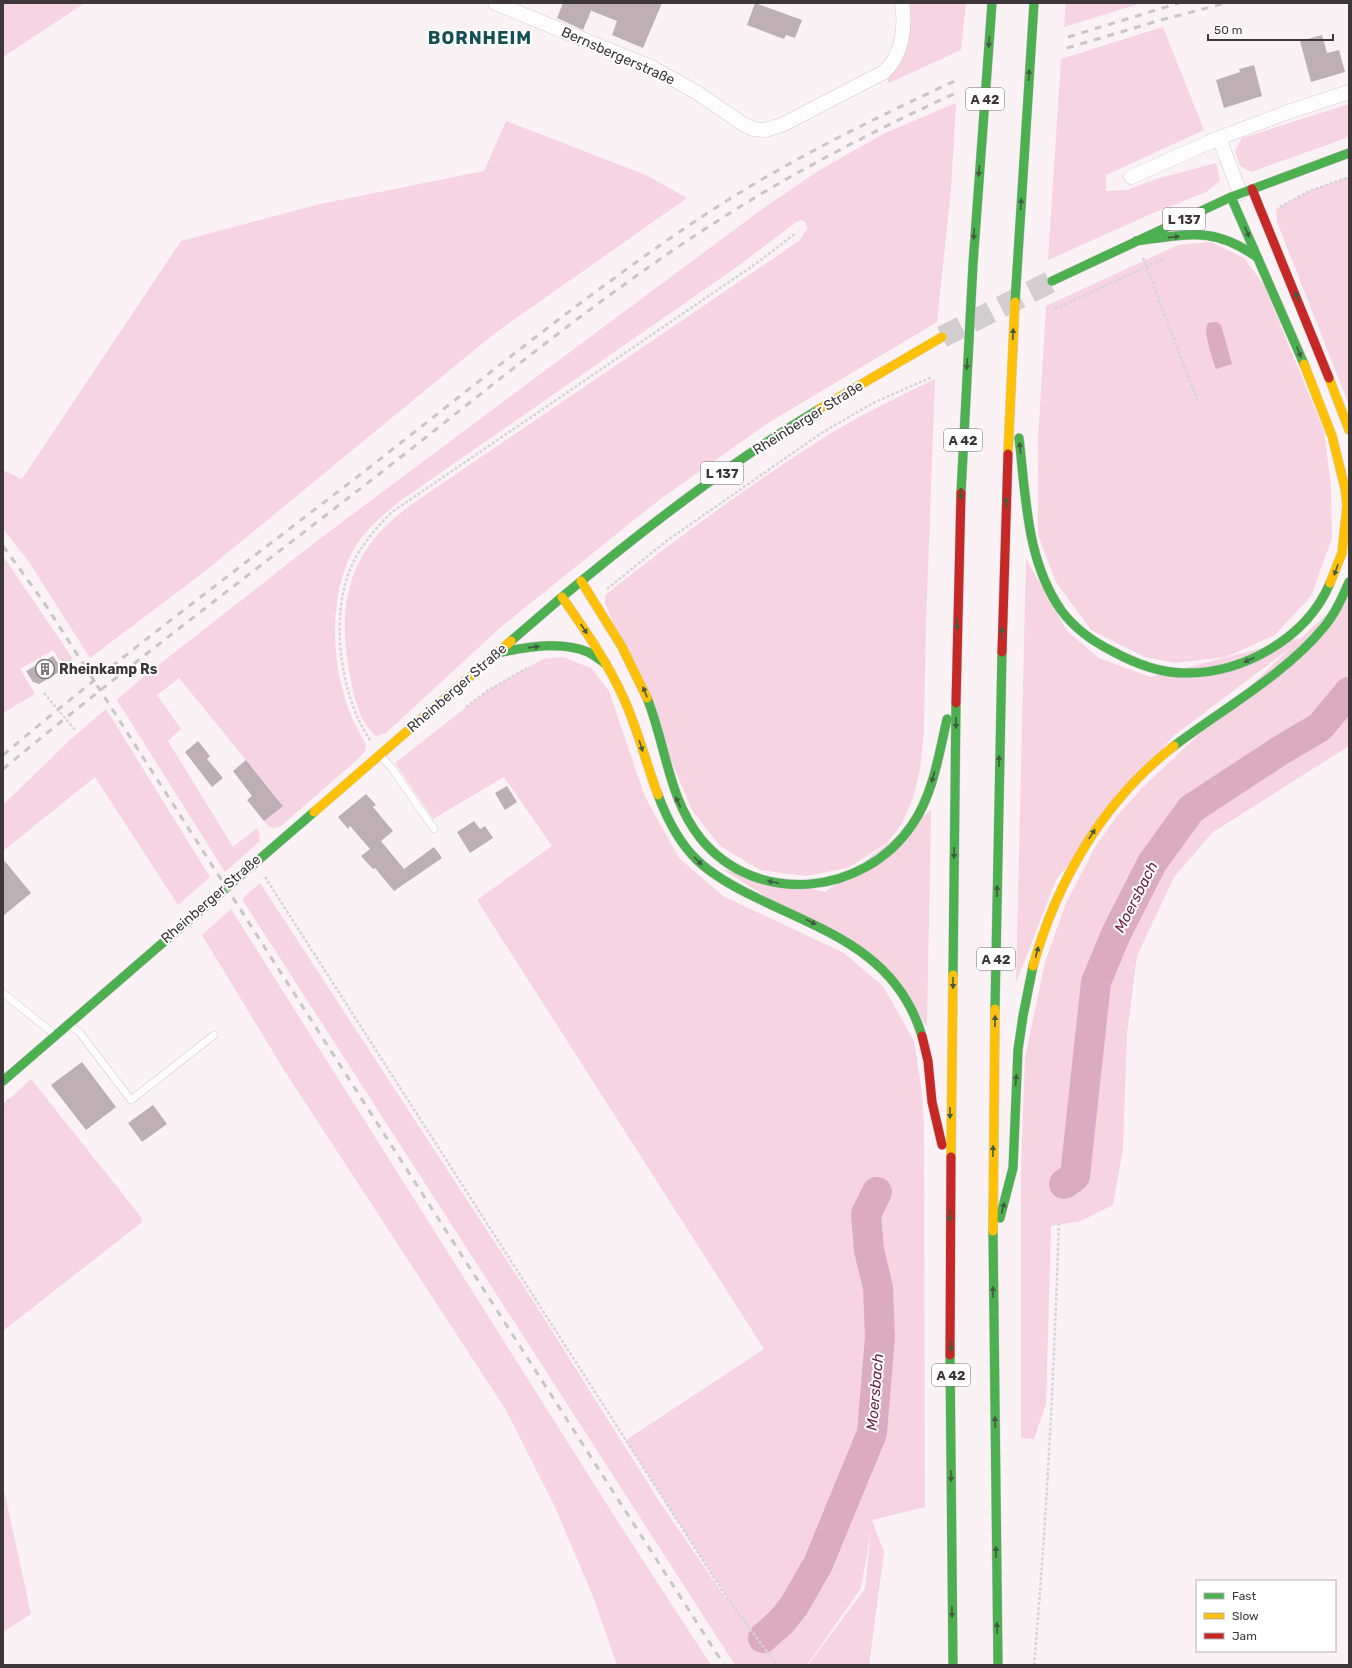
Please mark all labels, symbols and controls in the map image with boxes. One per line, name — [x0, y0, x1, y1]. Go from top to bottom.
scale bar — [1208, 16, 1333, 42]
street label: Bernsbergerstraße — [559, 23, 678, 89]
text: 50 m — [1214, 23, 1242, 37]
district label: BORNHEIM — [428, 27, 532, 49]
one-way arrow — [986, 36, 993, 48]
one-way arrow — [1025, 69, 1032, 81]
road number: A 42 — [966, 88, 1004, 110]
one-way arrow — [975, 165, 982, 177]
one-way arrow — [1017, 198, 1024, 210]
road number: L 137 — [1163, 208, 1205, 230]
one-way arrow — [1245, 227, 1251, 239]
one-way arrow — [971, 228, 978, 240]
one-way arrow — [1168, 234, 1180, 240]
one-way arrow — [1294, 291, 1300, 302]
one-way arrow — [1010, 328, 1017, 340]
one-way arrow — [1296, 346, 1302, 358]
one-way arrow — [963, 358, 970, 370]
street label: Rheinberger Straße — [750, 377, 866, 459]
road number: A 42 — [944, 429, 982, 451]
one-way arrow — [1017, 442, 1023, 454]
road number: L 137 — [701, 462, 743, 484]
one-way arrow — [958, 488, 965, 500]
one-way arrow — [1003, 496, 1009, 509]
one-way arrow — [1333, 565, 1339, 577]
one-way arrow — [954, 618, 961, 630]
one-way arrow — [581, 623, 588, 635]
one-way arrow — [999, 627, 1006, 639]
street label: Rheinberger Straße — [404, 640, 510, 736]
one-way arrow — [528, 644, 540, 651]
building icon: Rheinkamp Rs — [34, 658, 56, 680]
one-way arrow — [1242, 658, 1254, 664]
place label: Rheinkamp Rs — [59, 661, 158, 678]
one-way arrow — [641, 685, 647, 697]
one-way arrow — [953, 717, 959, 730]
one-way arrow — [638, 740, 644, 752]
one-way arrow — [996, 755, 1003, 767]
one-way arrow — [929, 770, 935, 783]
one-way arrow — [675, 796, 681, 808]
one-way arrow — [1088, 828, 1095, 840]
one-way arrow — [951, 847, 958, 859]
street label: Rheinberger Straße — [158, 851, 264, 947]
one-way arrow — [693, 856, 703, 865]
water label: Moersbach — [1110, 858, 1162, 936]
one-way arrow — [767, 879, 780, 885]
one-way arrow — [994, 884, 1000, 897]
one-way arrow — [806, 919, 817, 925]
one-way arrow — [1034, 946, 1040, 958]
road number: A 42 — [977, 948, 1015, 970]
one-way arrow — [950, 977, 956, 990]
one-way arrow — [992, 1014, 998, 1027]
one-way arrow — [1013, 1073, 1019, 1086]
one-way arrow — [947, 1107, 953, 1120]
one-way arrow — [989, 1145, 996, 1157]
one-way arrow — [1000, 1202, 1006, 1215]
one-way arrow — [947, 1210, 953, 1223]
one-way arrow — [990, 1285, 996, 1298]
one-way arrow — [948, 1340, 954, 1353]
water label: Moersbach — [863, 1353, 887, 1431]
road number: A 42 — [932, 1364, 970, 1386]
one-way arrow — [992, 1415, 998, 1428]
one-way arrow — [948, 1470, 954, 1483]
one-way arrow — [993, 1545, 999, 1558]
legend — [1196, 1580, 1336, 1652]
text: Fast — [1232, 1589, 1256, 1603]
one-way arrow — [949, 1606, 955, 1619]
text: Slow — [1232, 1609, 1259, 1623]
one-way arrow — [994, 1621, 1000, 1634]
text: Jam — [1232, 1629, 1257, 1643]

